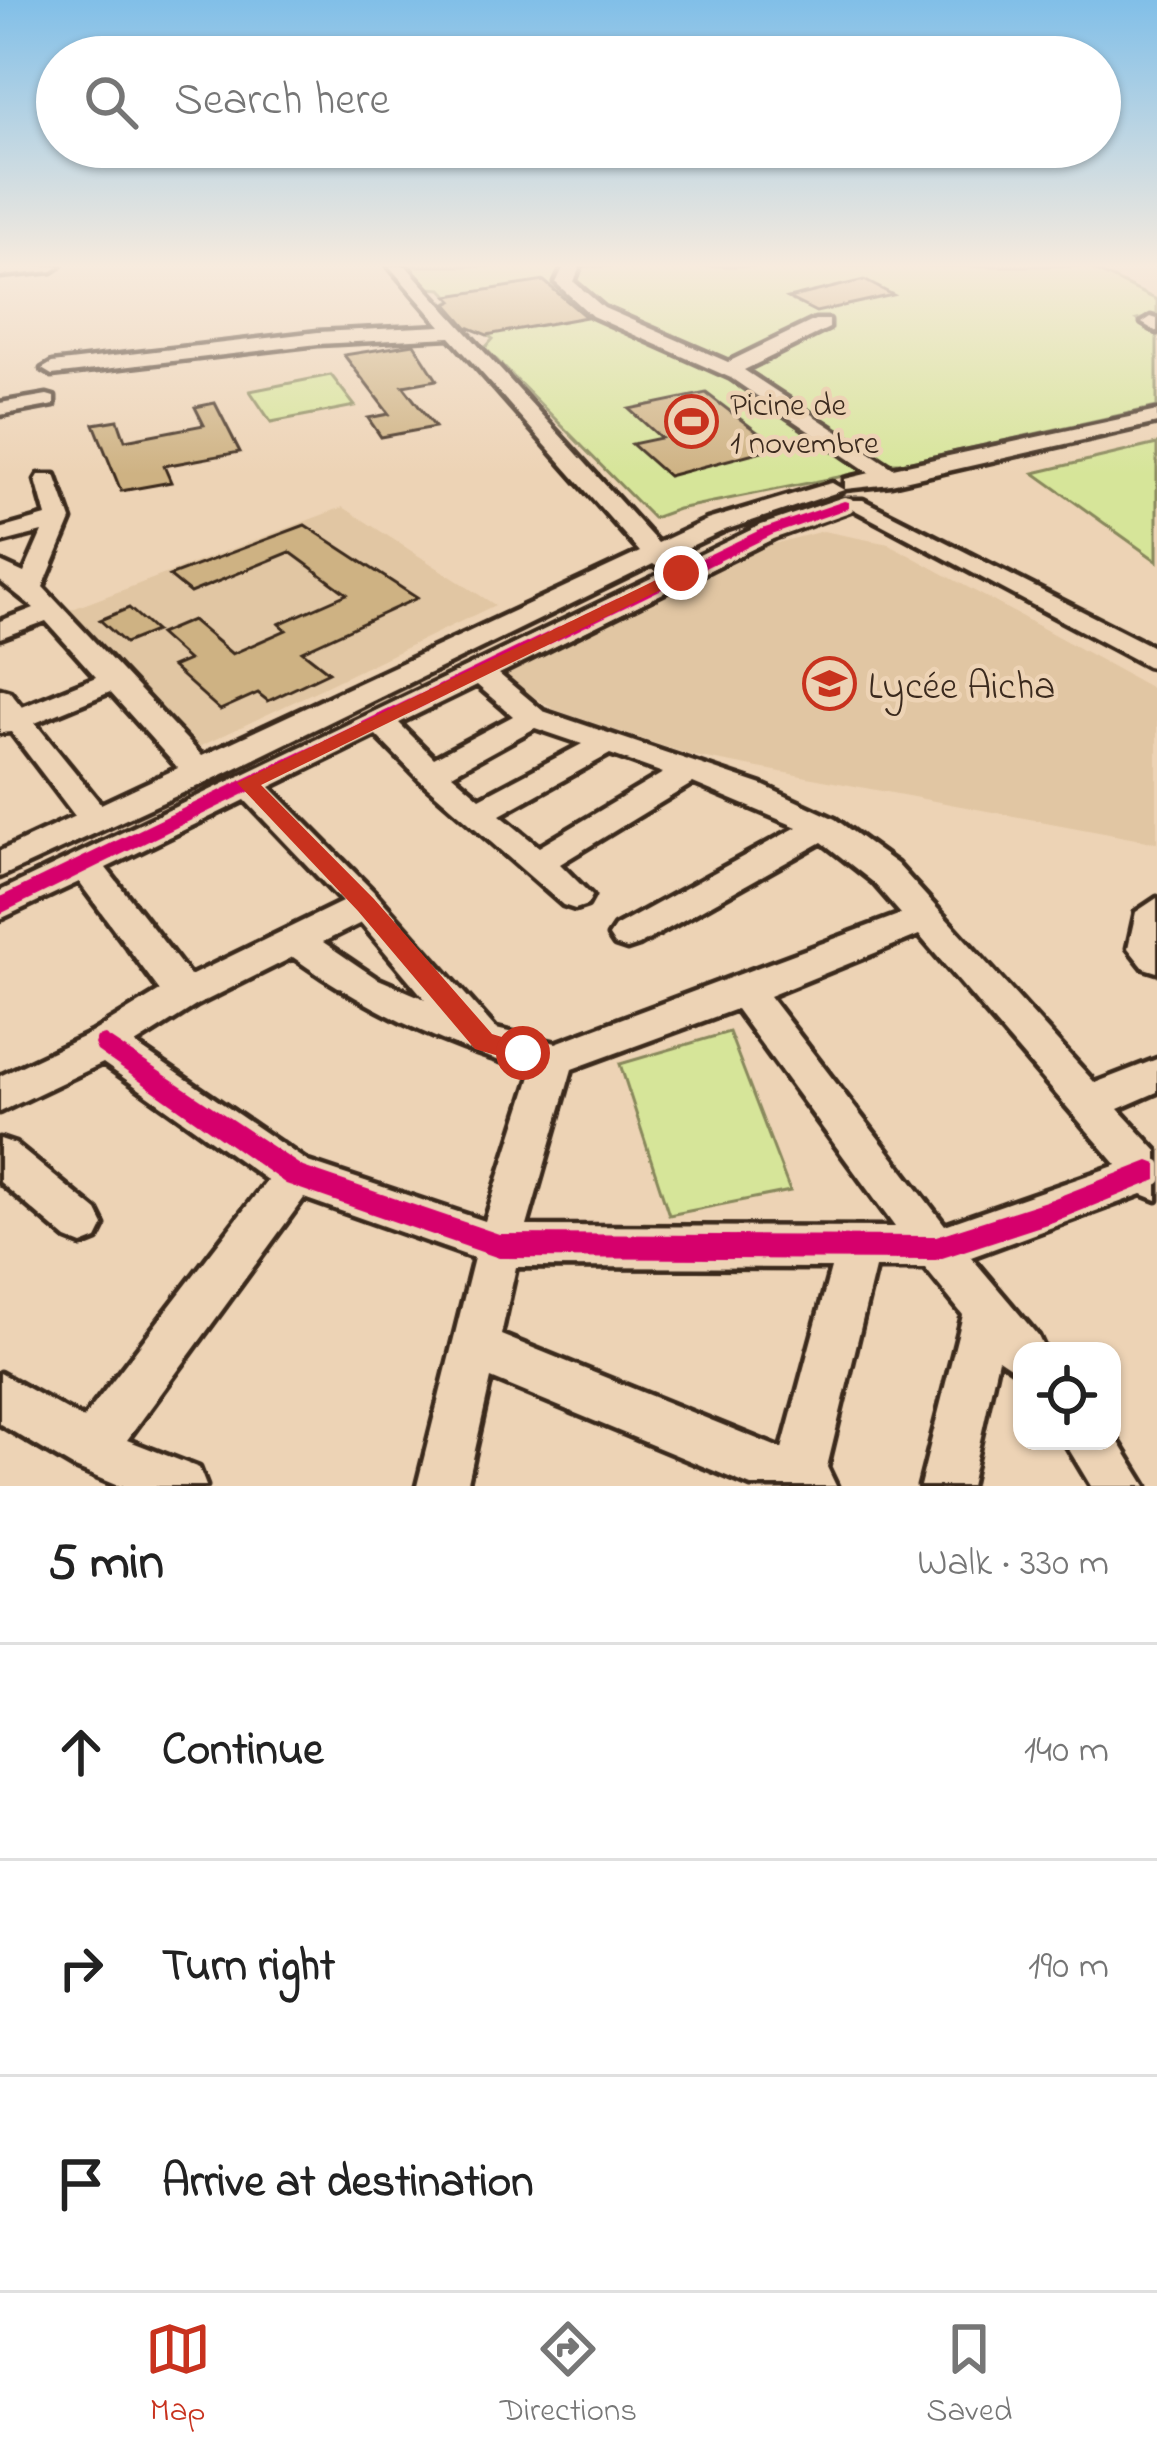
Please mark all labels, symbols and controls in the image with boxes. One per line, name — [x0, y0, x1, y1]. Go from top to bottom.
search box — [36, 36, 1121, 168]
icon: search — [78, 69, 144, 135]
text: Search here — [174, 69, 390, 135]
place label: Picine de 1 novembre — [730, 383, 879, 469]
sports icon: Picine de 1 novembre — [663, 394, 719, 450]
route end — [654, 546, 708, 600]
school or university icon: Lycée Aicha — [801, 656, 857, 712]
place label: Lycée Aicha — [868, 660, 1055, 717]
route start — [496, 1026, 550, 1080]
map controls — [1013, 1342, 1121, 1450]
button: locate — [1013, 1342, 1121, 1450]
text: 5 min — [48, 1527, 164, 1602]
text: Walk · 330 m — [917, 1536, 1109, 1593]
icon: ahead — [48, 1719, 114, 1785]
text: Continue — [162, 1719, 323, 1785]
text: 140 m — [1024, 1723, 1109, 1780]
icon: right — [48, 1935, 114, 2001]
text: Turn right — [162, 1935, 335, 2001]
text: 190 m — [1028, 1939, 1109, 1996]
icon: arrive — [48, 2151, 114, 2217]
text: Arrive at destination — [162, 2151, 533, 2217]
tab: Map — [145, 2316, 211, 2436]
tab: Directions — [500, 2316, 637, 2436]
tab: Saved — [926, 2316, 1012, 2436]

